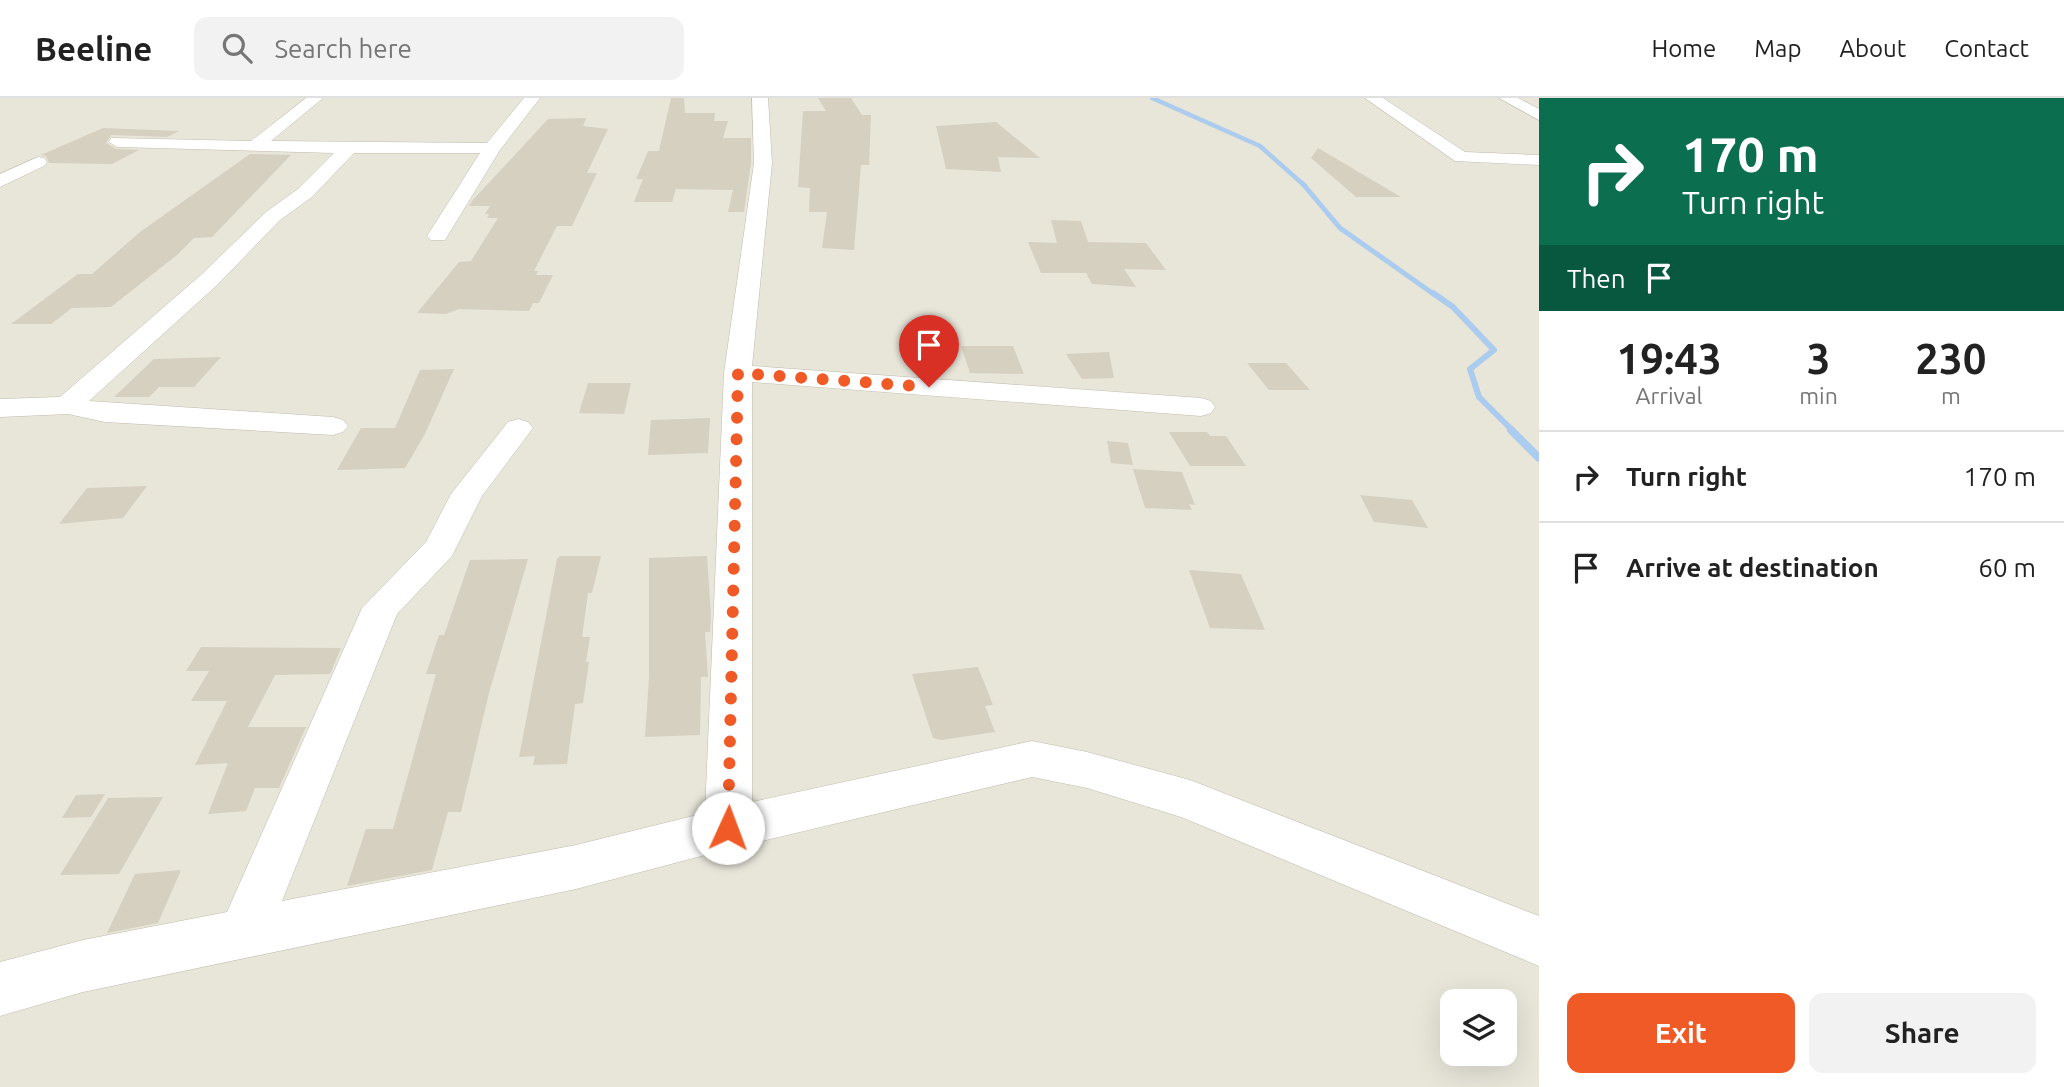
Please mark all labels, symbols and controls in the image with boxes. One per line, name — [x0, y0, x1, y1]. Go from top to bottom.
search box — [194, 17, 684, 80]
icon: search — [218, 29, 256, 67]
text: Beeline — [35, 30, 152, 67]
text: Search here — [274, 34, 412, 63]
text: Home — [1651, 35, 1716, 62]
text: Map — [1754, 35, 1801, 62]
text: About — [1839, 35, 1906, 62]
text: Contact — [1944, 35, 2029, 62]
icon: right — [1567, 126, 1658, 217]
text: 170 m — [1682, 126, 1819, 181]
text: Turn right — [1682, 184, 1824, 220]
icon: arrive — [1640, 259, 1678, 297]
text: Then — [1567, 264, 1626, 293]
pin — [899, 315, 959, 387]
icon: arrive — [910, 326, 948, 364]
text: 19:43 — [1617, 335, 1722, 382]
text: 3 — [1807, 335, 1830, 382]
text: 230 — [1915, 335, 1986, 382]
text: Arrival — [1636, 383, 1703, 408]
text: min — [1799, 383, 1838, 408]
text: m — [1941, 383, 1961, 408]
icon: right — [1567, 458, 1605, 496]
text: Turn right — [1626, 462, 1747, 491]
text: 170 m — [1964, 462, 2036, 491]
icon: arrive — [1567, 549, 1605, 587]
text: Arrive at destination — [1626, 553, 1879, 582]
text: 60 m — [1978, 553, 2036, 582]
position arrow — [691, 791, 765, 865]
map controls — [1440, 989, 1517, 1066]
button: layers — [1440, 989, 1517, 1066]
button: Exit — [1567, 993, 1795, 1073]
button: Share — [1809, 993, 2036, 1073]

